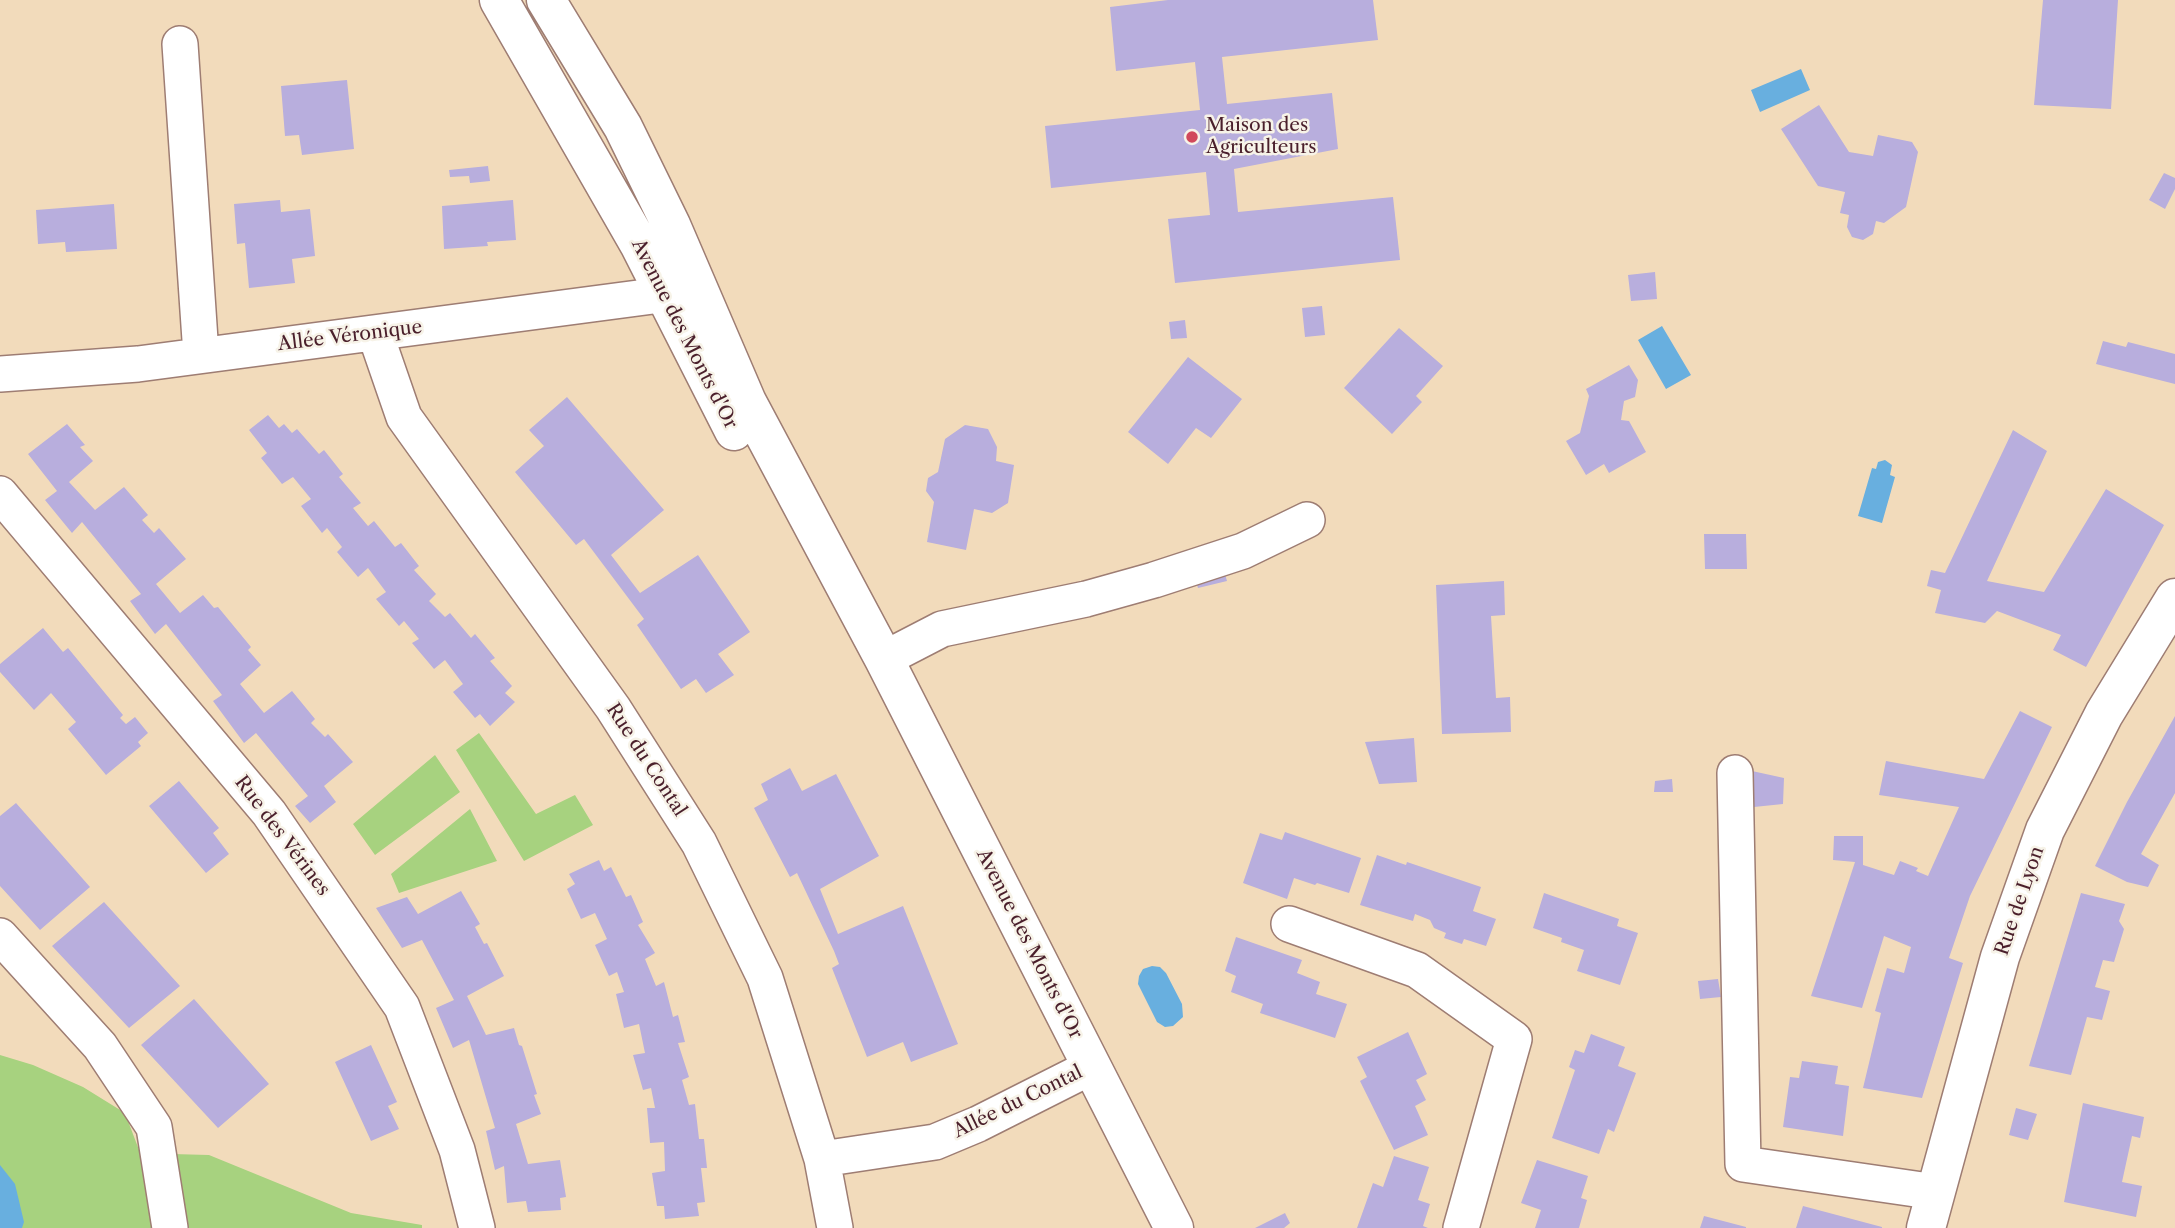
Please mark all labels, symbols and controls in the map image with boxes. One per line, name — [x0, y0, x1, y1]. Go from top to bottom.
place label: Maison des Agriculteurs — [1206, 115, 1316, 159]
marker: Maison des Agriculteurs — [1184, 129, 1200, 145]
street label: Avenue des Monts d'Or — [626, 235, 742, 433]
street label: Allée Véronique — [277, 316, 423, 356]
street label: Rue du Contal — [601, 699, 691, 821]
street label: Rue des Vérines — [230, 772, 334, 900]
street label: Rue de Lyon — [1991, 844, 2049, 958]
street label: Avenue des Monts d'Or — [971, 845, 1087, 1043]
street label: Allée du Contal — [950, 1061, 1086, 1143]

